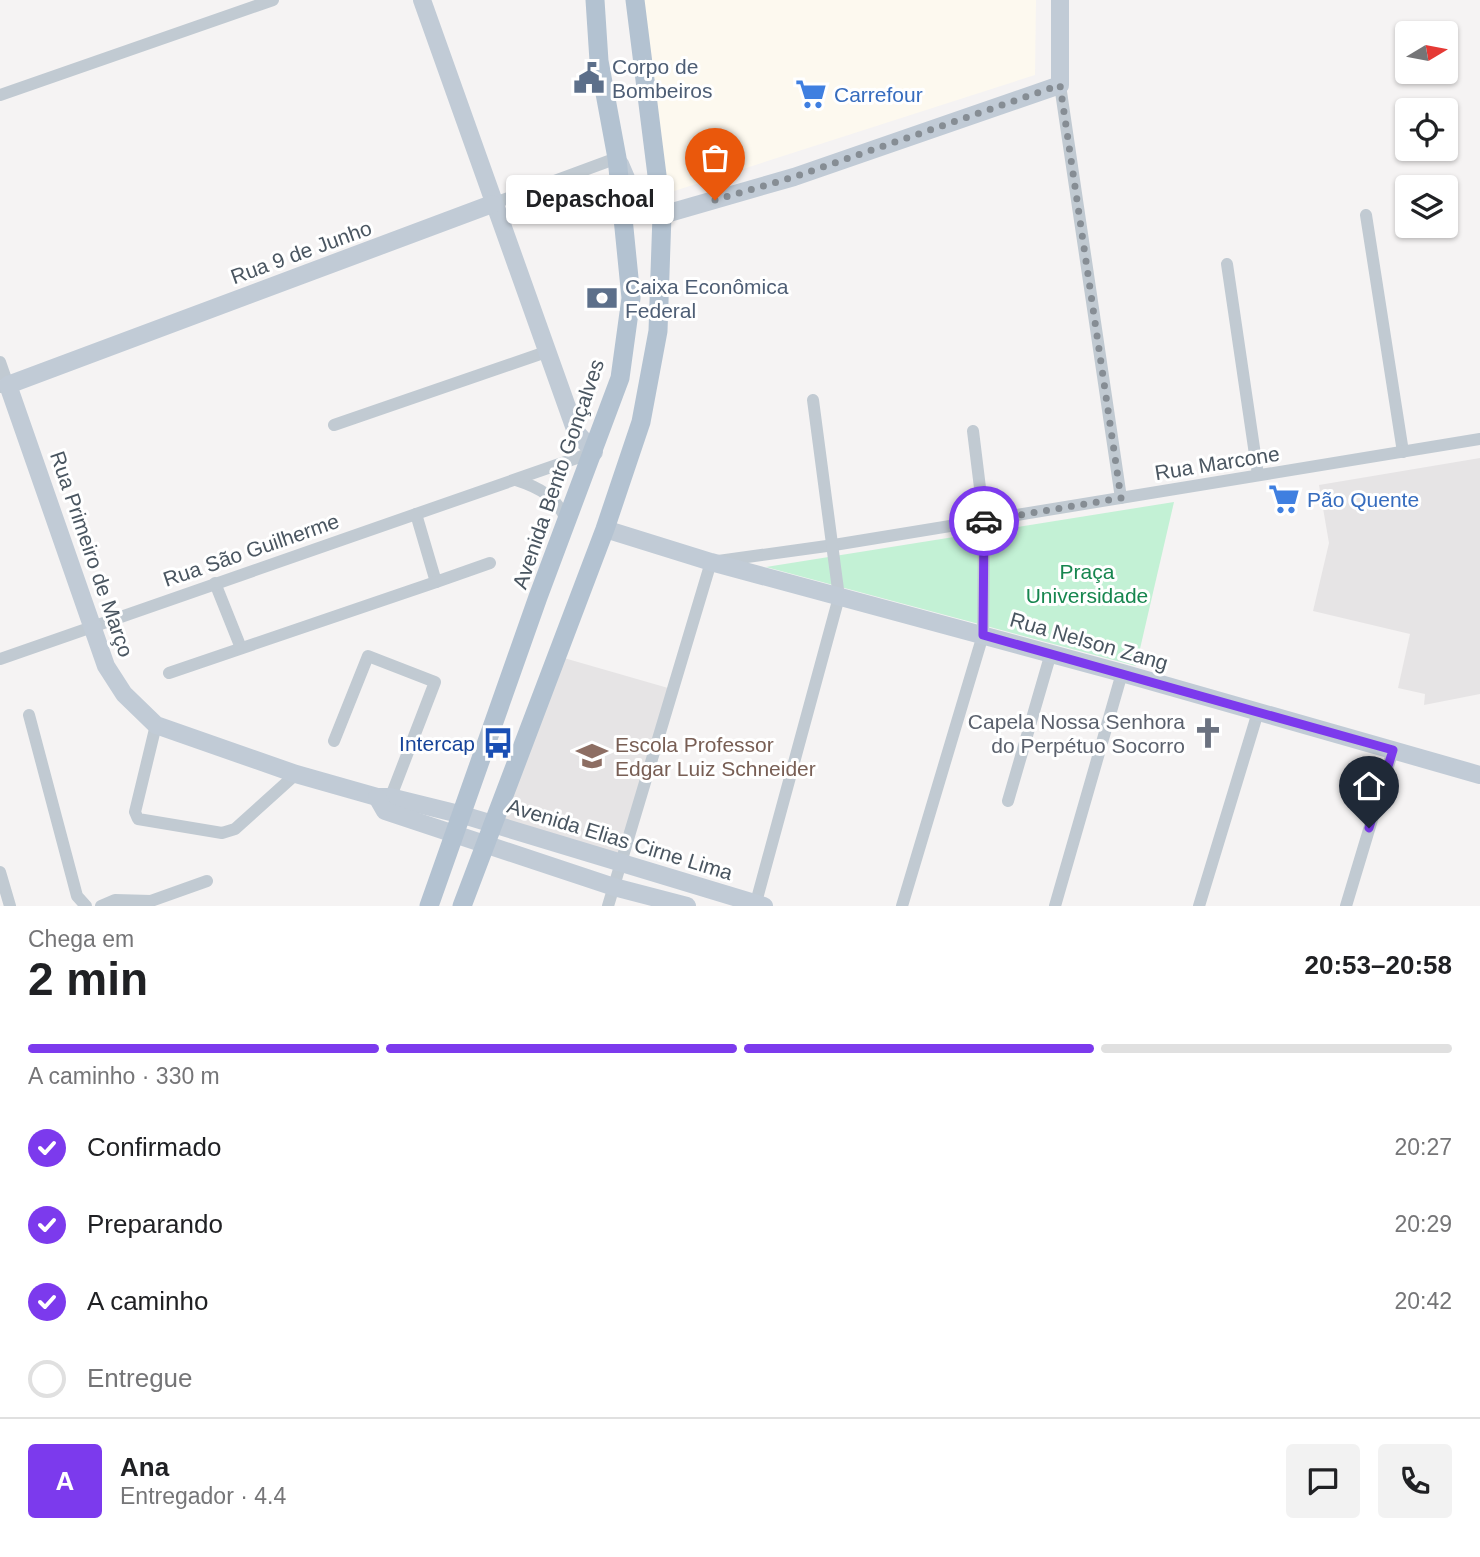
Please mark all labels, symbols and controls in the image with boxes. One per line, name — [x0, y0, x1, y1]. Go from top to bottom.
north arrow — [1395, 21, 1458, 84]
map controls — [1395, 21, 1458, 238]
place label: Corpo de Bombeiros — [612, 55, 712, 102]
public building icon: Corpo de Bombeiros — [572, 61, 606, 95]
supermarket icon: Carrefour — [794, 77, 828, 111]
place label: Carrefour — [834, 83, 923, 106]
button: locate — [1395, 98, 1458, 161]
pin — [685, 128, 745, 200]
icon: bag — [696, 139, 734, 177]
button: layers — [1395, 175, 1458, 238]
callout: Depaschoal — [505, 176, 673, 224]
text: Depaschoal — [525, 186, 655, 212]
street label: Rua 9 de Junho — [227, 216, 375, 288]
place label: Caixa Econômica Federal — [625, 275, 789, 322]
bank icon: Caixa Econômica Federal — [585, 281, 619, 315]
street label: Avenida Bento Gonçalves — [508, 356, 608, 592]
street label: Rua Marcone — [1153, 442, 1281, 484]
street label: Rua Primeiro de Março — [46, 448, 138, 660]
supermarket icon: Pão Quente — [1267, 482, 1301, 516]
courier — [949, 486, 1019, 556]
place label: Pão Quente — [1307, 488, 1419, 511]
icon: car — [965, 502, 1003, 540]
street label: Rua São Guilherme — [160, 509, 342, 591]
park label: Praça Universidade — [1026, 560, 1148, 607]
street label: Rua Nelson Zang — [1007, 607, 1171, 675]
place label: Capela Nossa Senhora do Perpétuo Socorro — [968, 710, 1185, 757]
church icon: Capela Nossa Senhora do Perpétuo Socorro — [1191, 716, 1225, 750]
bus stop icon: Intercap — [481, 726, 515, 760]
place label: Intercap — [399, 732, 475, 755]
place label: Escola Professor Edgar Luiz Schneider — [615, 733, 816, 780]
school or university icon: Escola Professor Edgar Luiz Schneider — [575, 739, 609, 773]
pin — [1339, 756, 1399, 828]
icon: home — [1350, 767, 1388, 805]
street label: Avenida Elias Cirne Lima — [505, 794, 736, 884]
text: Chega em — [28, 926, 134, 952]
text: 20:53–20:58 — [1305, 950, 1452, 980]
text: 2 min — [28, 953, 148, 1005]
text: A caminho · 330 m — [28, 1063, 220, 1089]
icon: check — [28, 1129, 66, 1167]
text: Confirmado — [87, 1132, 221, 1162]
text: 20:27 — [1394, 1134, 1452, 1160]
icon: check — [28, 1206, 66, 1244]
text: Preparando — [87, 1209, 223, 1239]
text: 20:29 — [1394, 1211, 1452, 1237]
icon: check — [28, 1283, 66, 1321]
text: A caminho — [87, 1286, 208, 1316]
text: 20:42 — [1394, 1288, 1452, 1314]
text: Entregue — [87, 1363, 193, 1393]
button: chat — [1286, 1444, 1360, 1518]
button: phone — [1378, 1444, 1452, 1518]
text: Ana — [120, 1452, 169, 1482]
text: A — [56, 1466, 74, 1496]
text: Entregador · 4.4 — [120, 1483, 286, 1509]

